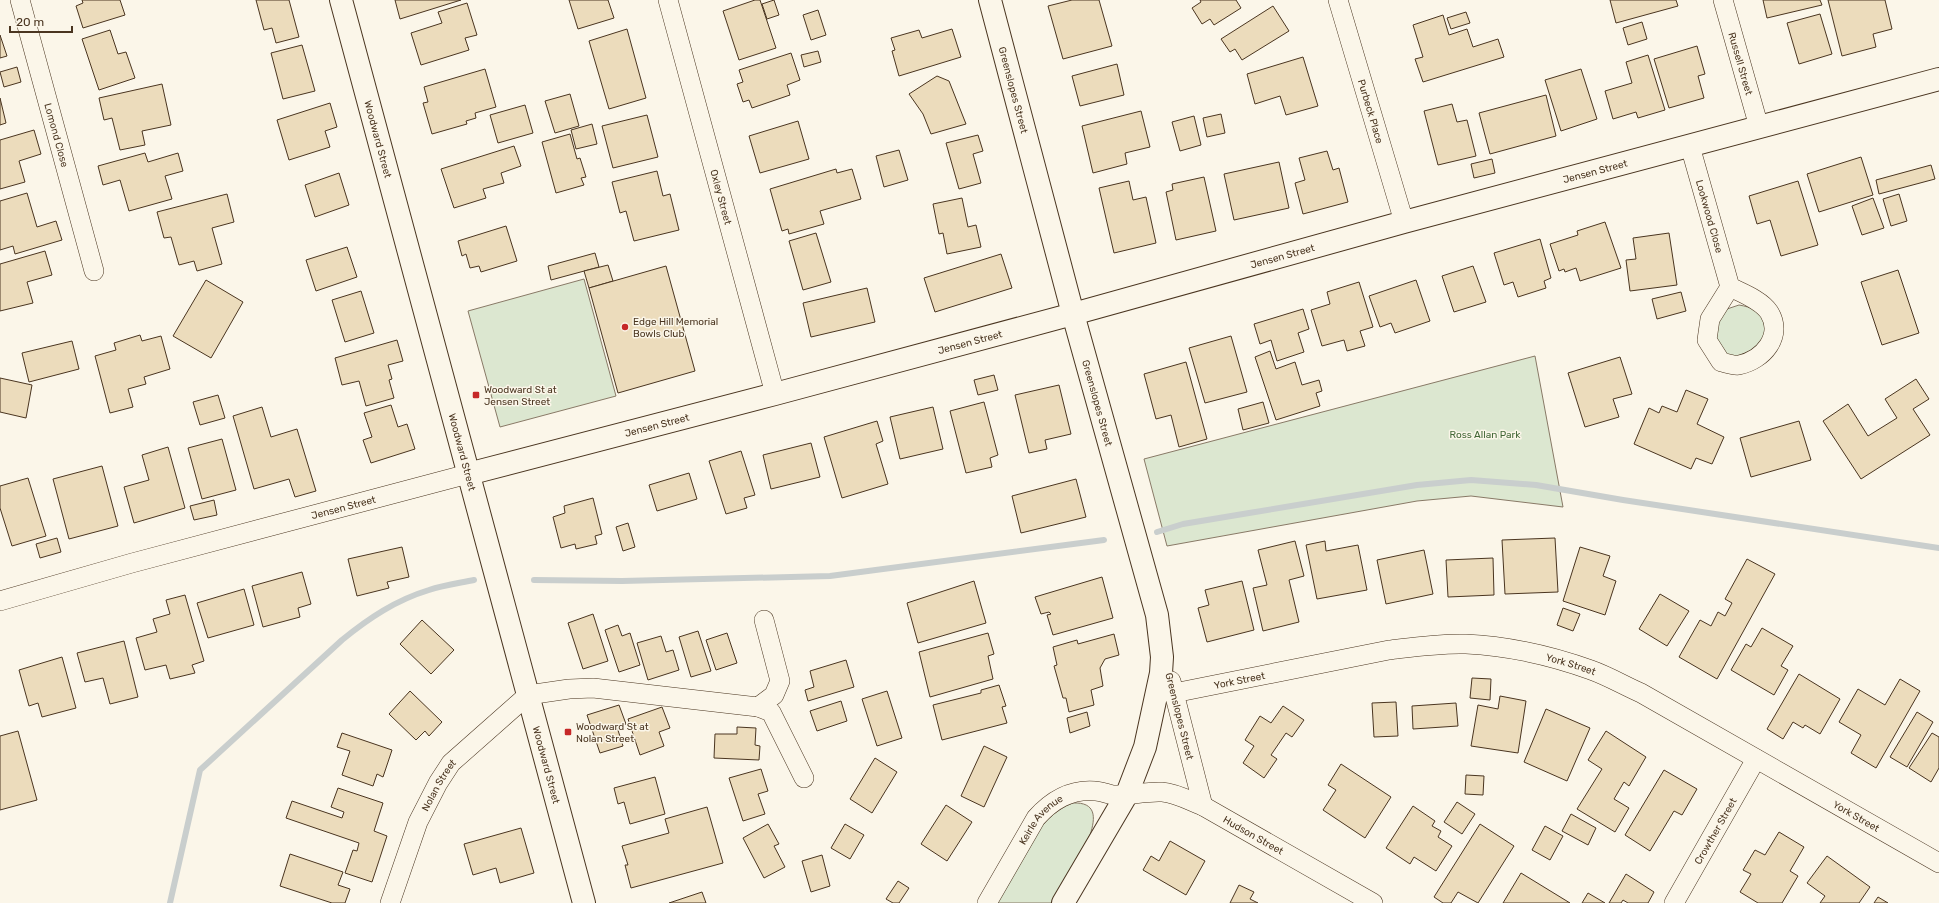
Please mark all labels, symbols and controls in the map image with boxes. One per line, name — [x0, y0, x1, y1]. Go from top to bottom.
scale bar — [10, 8, 72, 34]
text: 20 m — [16, 15, 44, 29]
street label: Russell Street — [1725, 31, 1755, 97]
street label: Greenslopes Street — [996, 46, 1030, 135]
street label: Purbeck Place — [1355, 78, 1385, 145]
street label: Woodward Street — [361, 99, 394, 179]
street label: Lomond Close — [41, 102, 70, 169]
street label: Jensen Street — [1562, 158, 1629, 186]
street label: Oxley Street — [707, 168, 734, 226]
street label: Lookwood Close — [1693, 179, 1725, 255]
street label: Jensen Street — [1249, 242, 1316, 271]
place label: Edge Hill Memorial Bowls Club — [633, 316, 718, 340]
marker: Edge Hill Memorial Bowls Club — [620, 322, 630, 332]
street label: Jensen Street — [937, 328, 1004, 357]
street label: Greenslopes Street — [1079, 359, 1115, 448]
place label: Woodward St at Jensen Street — [484, 384, 557, 408]
marker: Woodward St at Jensen Street — [471, 390, 481, 400]
street label: Woodward Street — [445, 412, 478, 492]
street label: Jensen Street — [623, 412, 691, 440]
park label: Ross Allan Park — [1449, 429, 1521, 441]
street label: Jensen Street — [310, 494, 377, 522]
street label: York Street — [1545, 652, 1597, 678]
street label: York Street — [1213, 670, 1266, 692]
street label: Greenslopes Street — [1162, 672, 1196, 761]
place label: Woodward St at Nolan Street — [576, 721, 649, 745]
street label: Woodward Street — [530, 725, 562, 805]
marker: Woodward St at Nolan Street — [563, 727, 573, 737]
street label: Nolan Street — [420, 757, 458, 813]
street label: Keirle Avenue — [1017, 793, 1066, 847]
street label: Crowther Street — [1692, 796, 1740, 867]
street label: York Street — [1830, 799, 1881, 835]
street label: Hudson Street — [1221, 814, 1285, 858]

